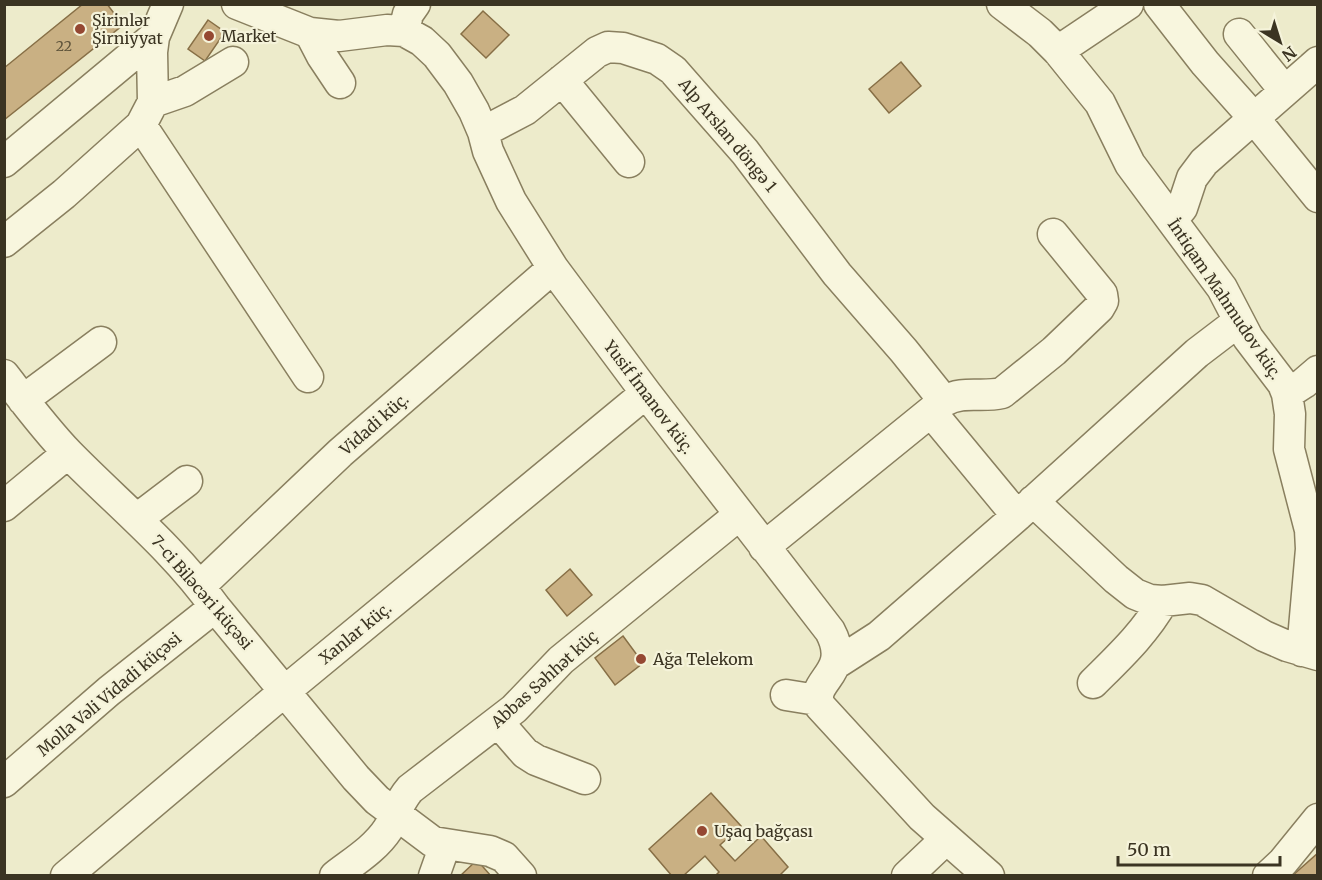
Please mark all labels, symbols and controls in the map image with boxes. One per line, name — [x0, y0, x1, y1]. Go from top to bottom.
place label: Şirinlər Şirniyyat — [92, 10, 164, 48]
north arrow — [1250, 12, 1310, 72]
marker: Şirinlər Şirniyyat — [73, 22, 87, 36]
place label: Market — [221, 26, 277, 46]
marker: Market — [202, 29, 216, 43]
house number: 22 — [56, 37, 72, 55]
text: N — [1278, 42, 1300, 66]
street label: Alp Arslan döngə 1 — [674, 73, 781, 196]
street label: İntiqam Mahmudov küç. — [1164, 215, 1286, 383]
street label: Yusif İmanov küç. — [599, 335, 698, 458]
street label: Vidadi küç. — [335, 389, 413, 460]
street label: 7-ci Biləcəri küçəsi — [147, 531, 257, 653]
street label: Xanlar küç. — [315, 598, 395, 668]
street label: Abbas Səhhət küç — [486, 626, 601, 733]
street label: Molla Vəli Vidadi küçəsi — [33, 628, 185, 760]
place label: Ağa Telekom — [652, 649, 754, 669]
marker: Ağa Telekom — [634, 652, 648, 666]
place label: Uşaq bağçası — [714, 821, 813, 841]
marker: Uşaq bağçası — [695, 824, 709, 838]
scale bar — [1118, 829, 1280, 867]
text: 50 m — [1127, 838, 1171, 861]

